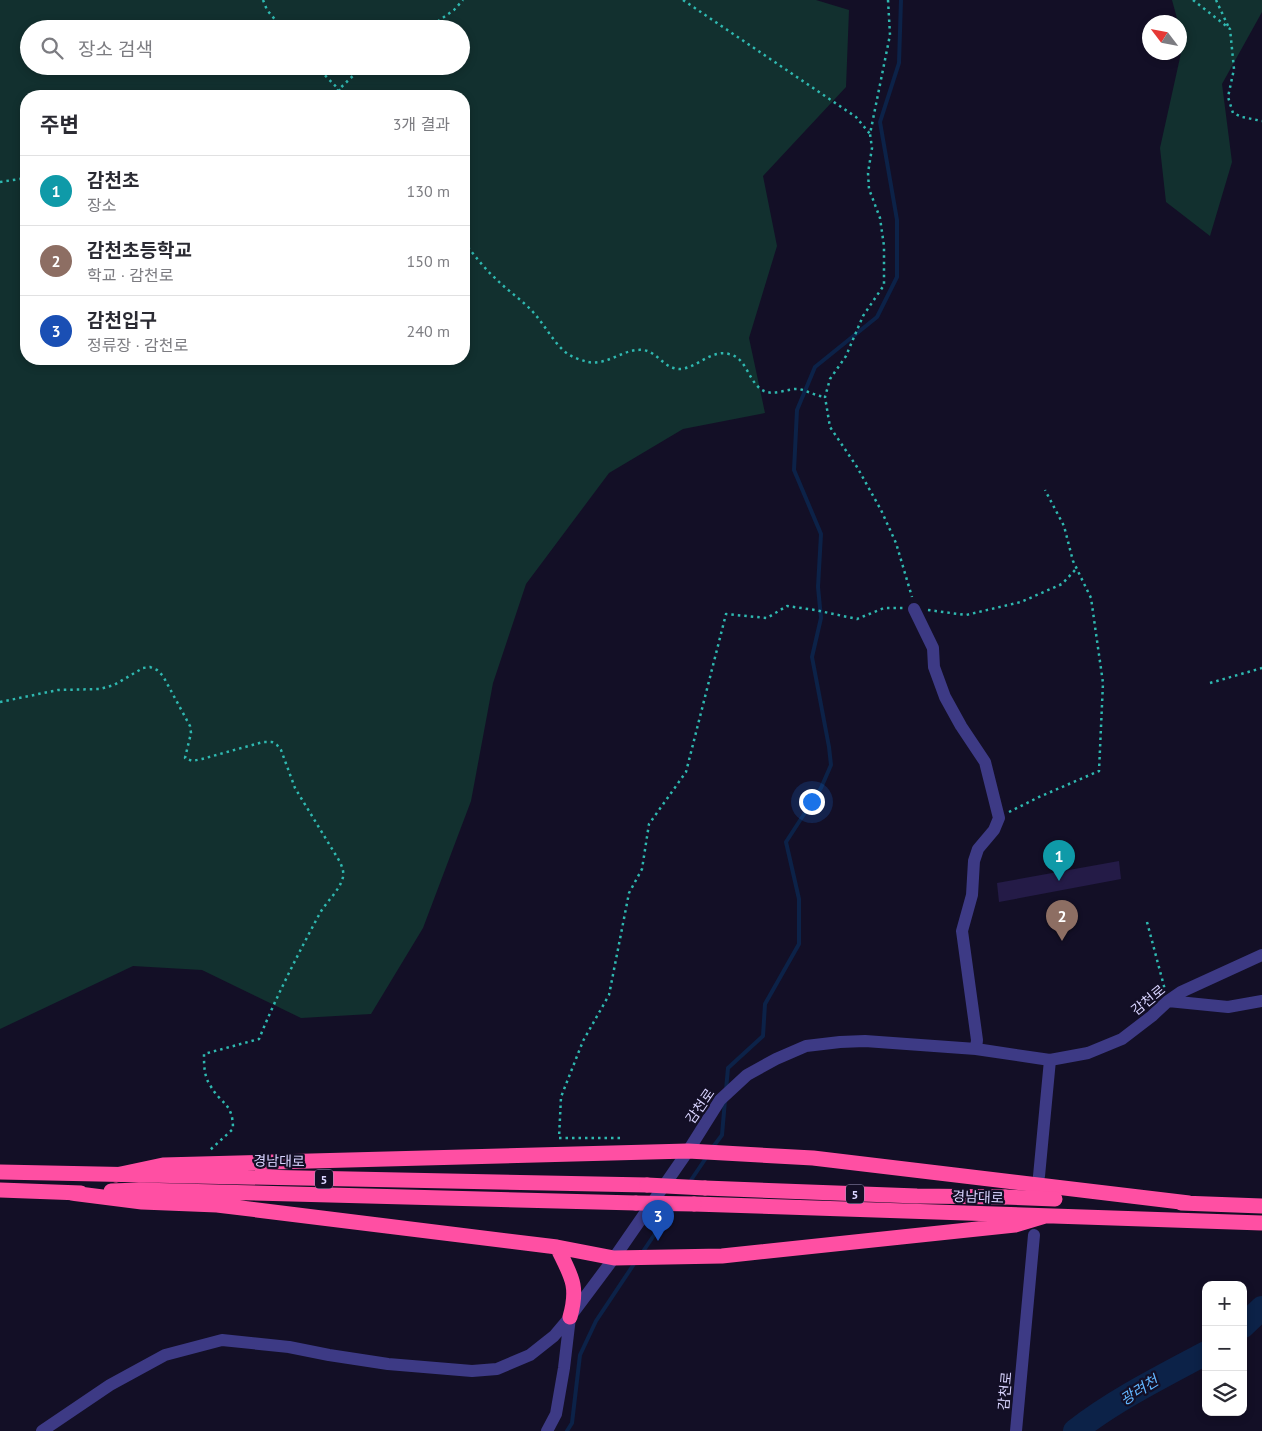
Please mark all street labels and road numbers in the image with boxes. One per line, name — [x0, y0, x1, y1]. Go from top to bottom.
street label: 감천로 — [1127, 981, 1169, 1019]
street label: 감천로 — [682, 1085, 719, 1127]
street label: 경남대로 — [253, 1152, 305, 1170]
road number: 5 — [315, 1170, 333, 1188]
road number: 5 — [846, 1184, 864, 1204]
street label: 경남대로 — [952, 1187, 1004, 1207]
street label: 감천로 — [994, 1371, 1016, 1411]

